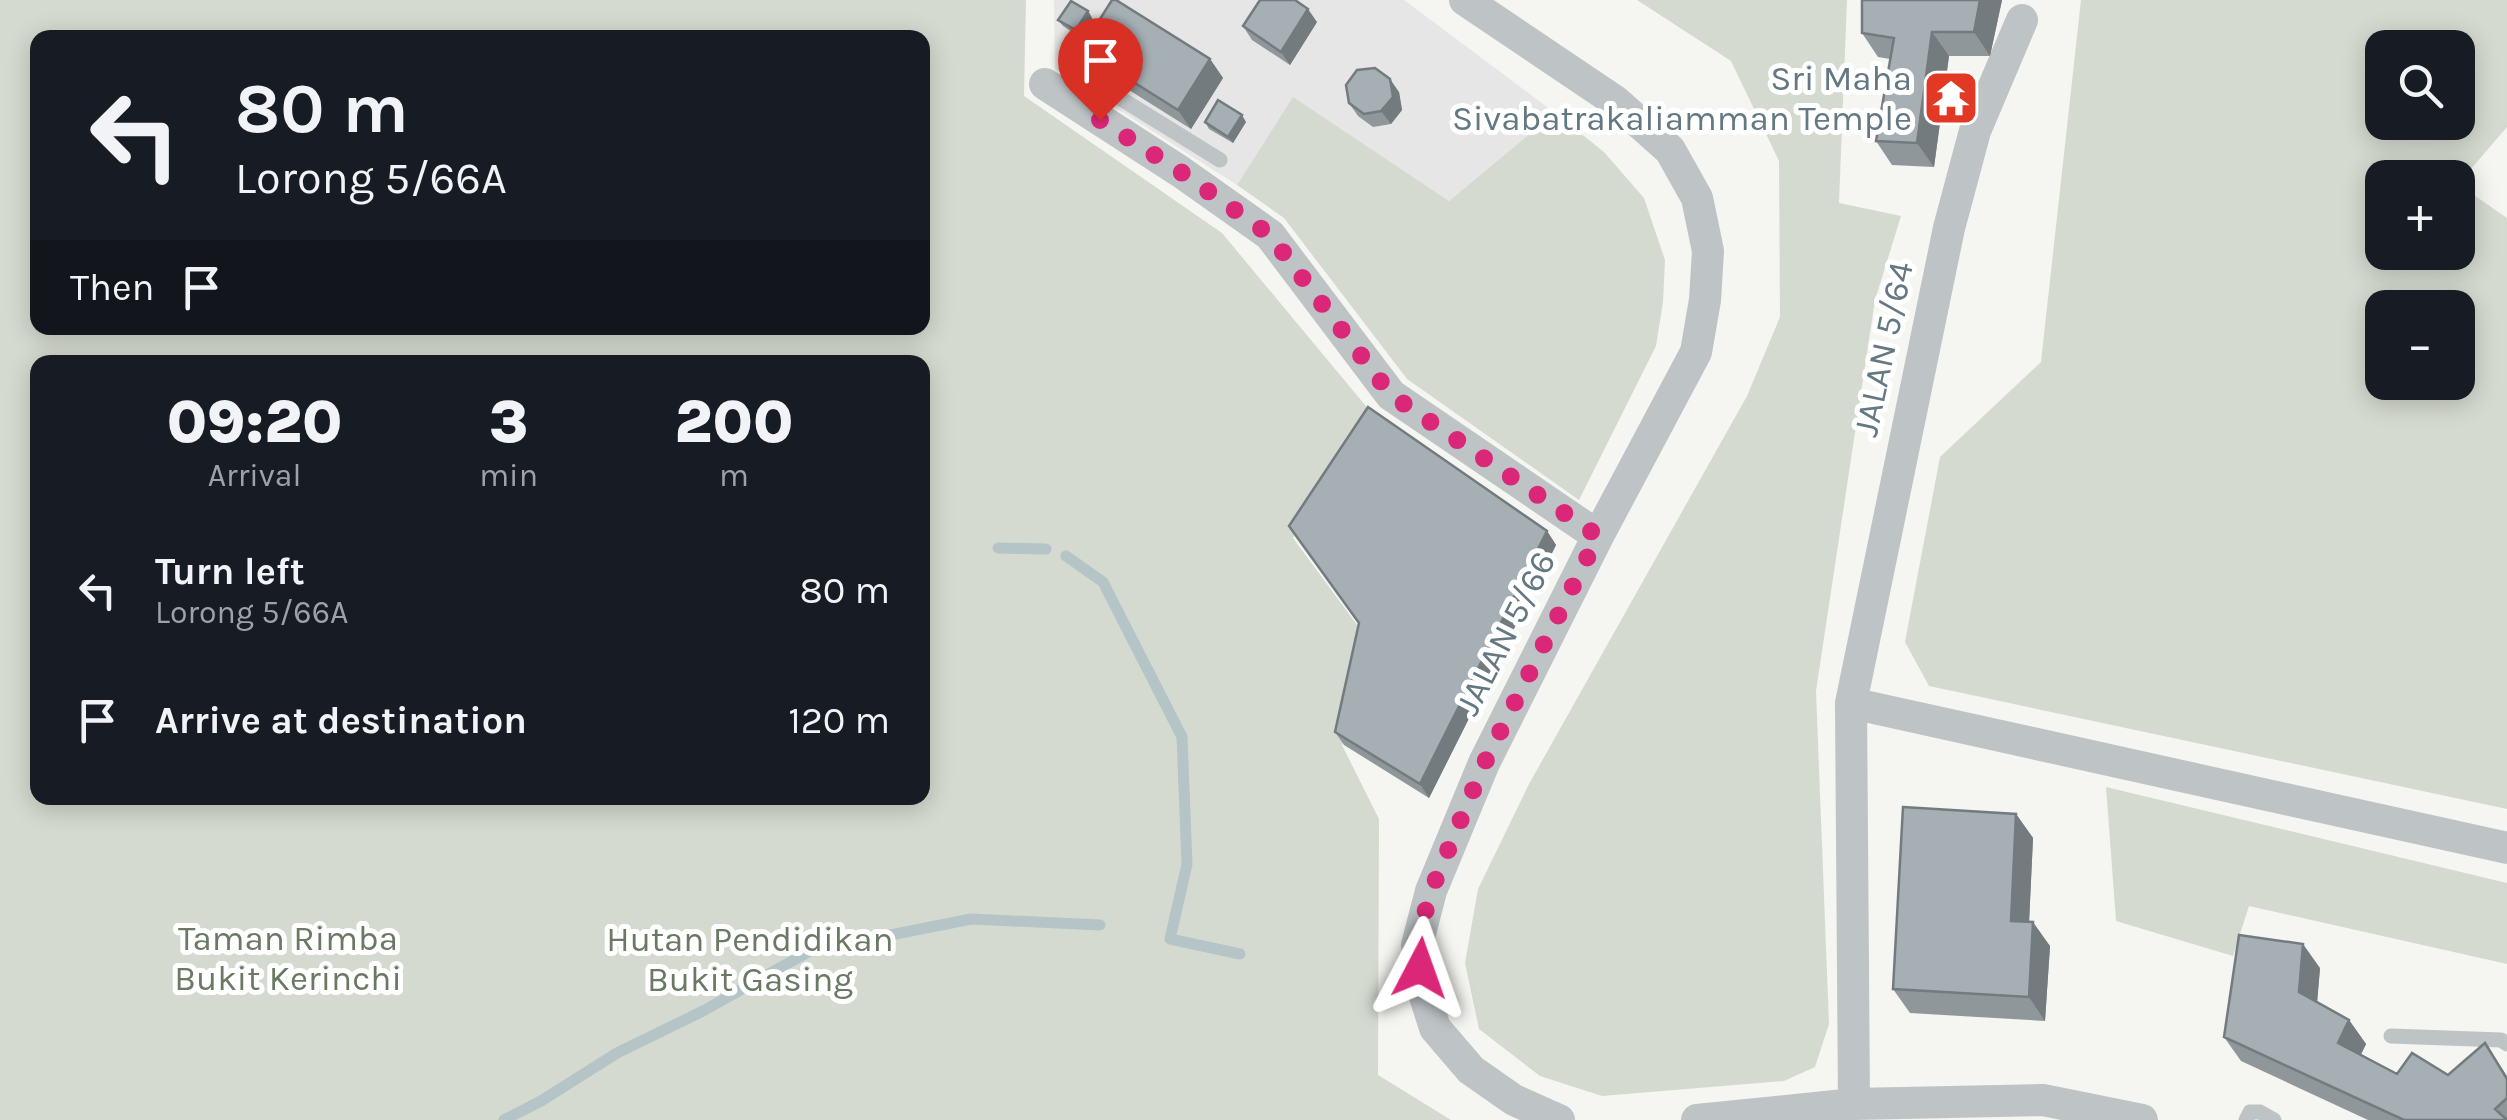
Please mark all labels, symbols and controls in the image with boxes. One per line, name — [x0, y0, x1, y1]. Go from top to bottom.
pin — [1058, 18, 1143, 121]
map controls — [2365, 30, 2475, 400]
button: search — [2365, 30, 2475, 140]
icon: arrive — [1073, 33, 1128, 88]
place label: Sri Maha Sivabatrakaliamman Temple — [1452, 58, 1912, 139]
text: 80 m — [235, 68, 409, 150]
temple icon: Sri Maha Sivabatrakaliamman Temple — [1921, 68, 1981, 128]
icon: left — [70, 70, 200, 200]
text: Lorong 5/66A — [235, 152, 507, 204]
button: + — [2365, 160, 2475, 270]
street label: JALAN 5/64 — [1845, 258, 1922, 440]
icon: arrive — [174, 260, 229, 315]
text: Then — [70, 265, 154, 310]
button: − — [2365, 290, 2475, 400]
text: 09:20 — [167, 387, 343, 457]
text: 3 — [489, 387, 528, 457]
text: 200 — [675, 387, 793, 457]
text: Arrival — [208, 457, 301, 494]
text: min — [479, 457, 538, 494]
text: m — [719, 457, 749, 494]
street label: JALAN 5/66 — [1447, 545, 1564, 722]
text: Turn left — [155, 549, 305, 594]
icon: left — [70, 563, 125, 618]
text: 80 m — [800, 568, 890, 613]
text: Lorong 5/66A — [155, 594, 348, 631]
icon: arrive — [70, 693, 125, 748]
text: Arrive at destination — [155, 698, 527, 743]
text: 120 m — [788, 698, 890, 743]
position arrow — [1368, 916, 1472, 1020]
park label: Taman Rimba Bukit Kerinchi — [174, 918, 402, 999]
park label: Hutan Pendidikan Bukit Gasing — [606, 919, 894, 1000]

